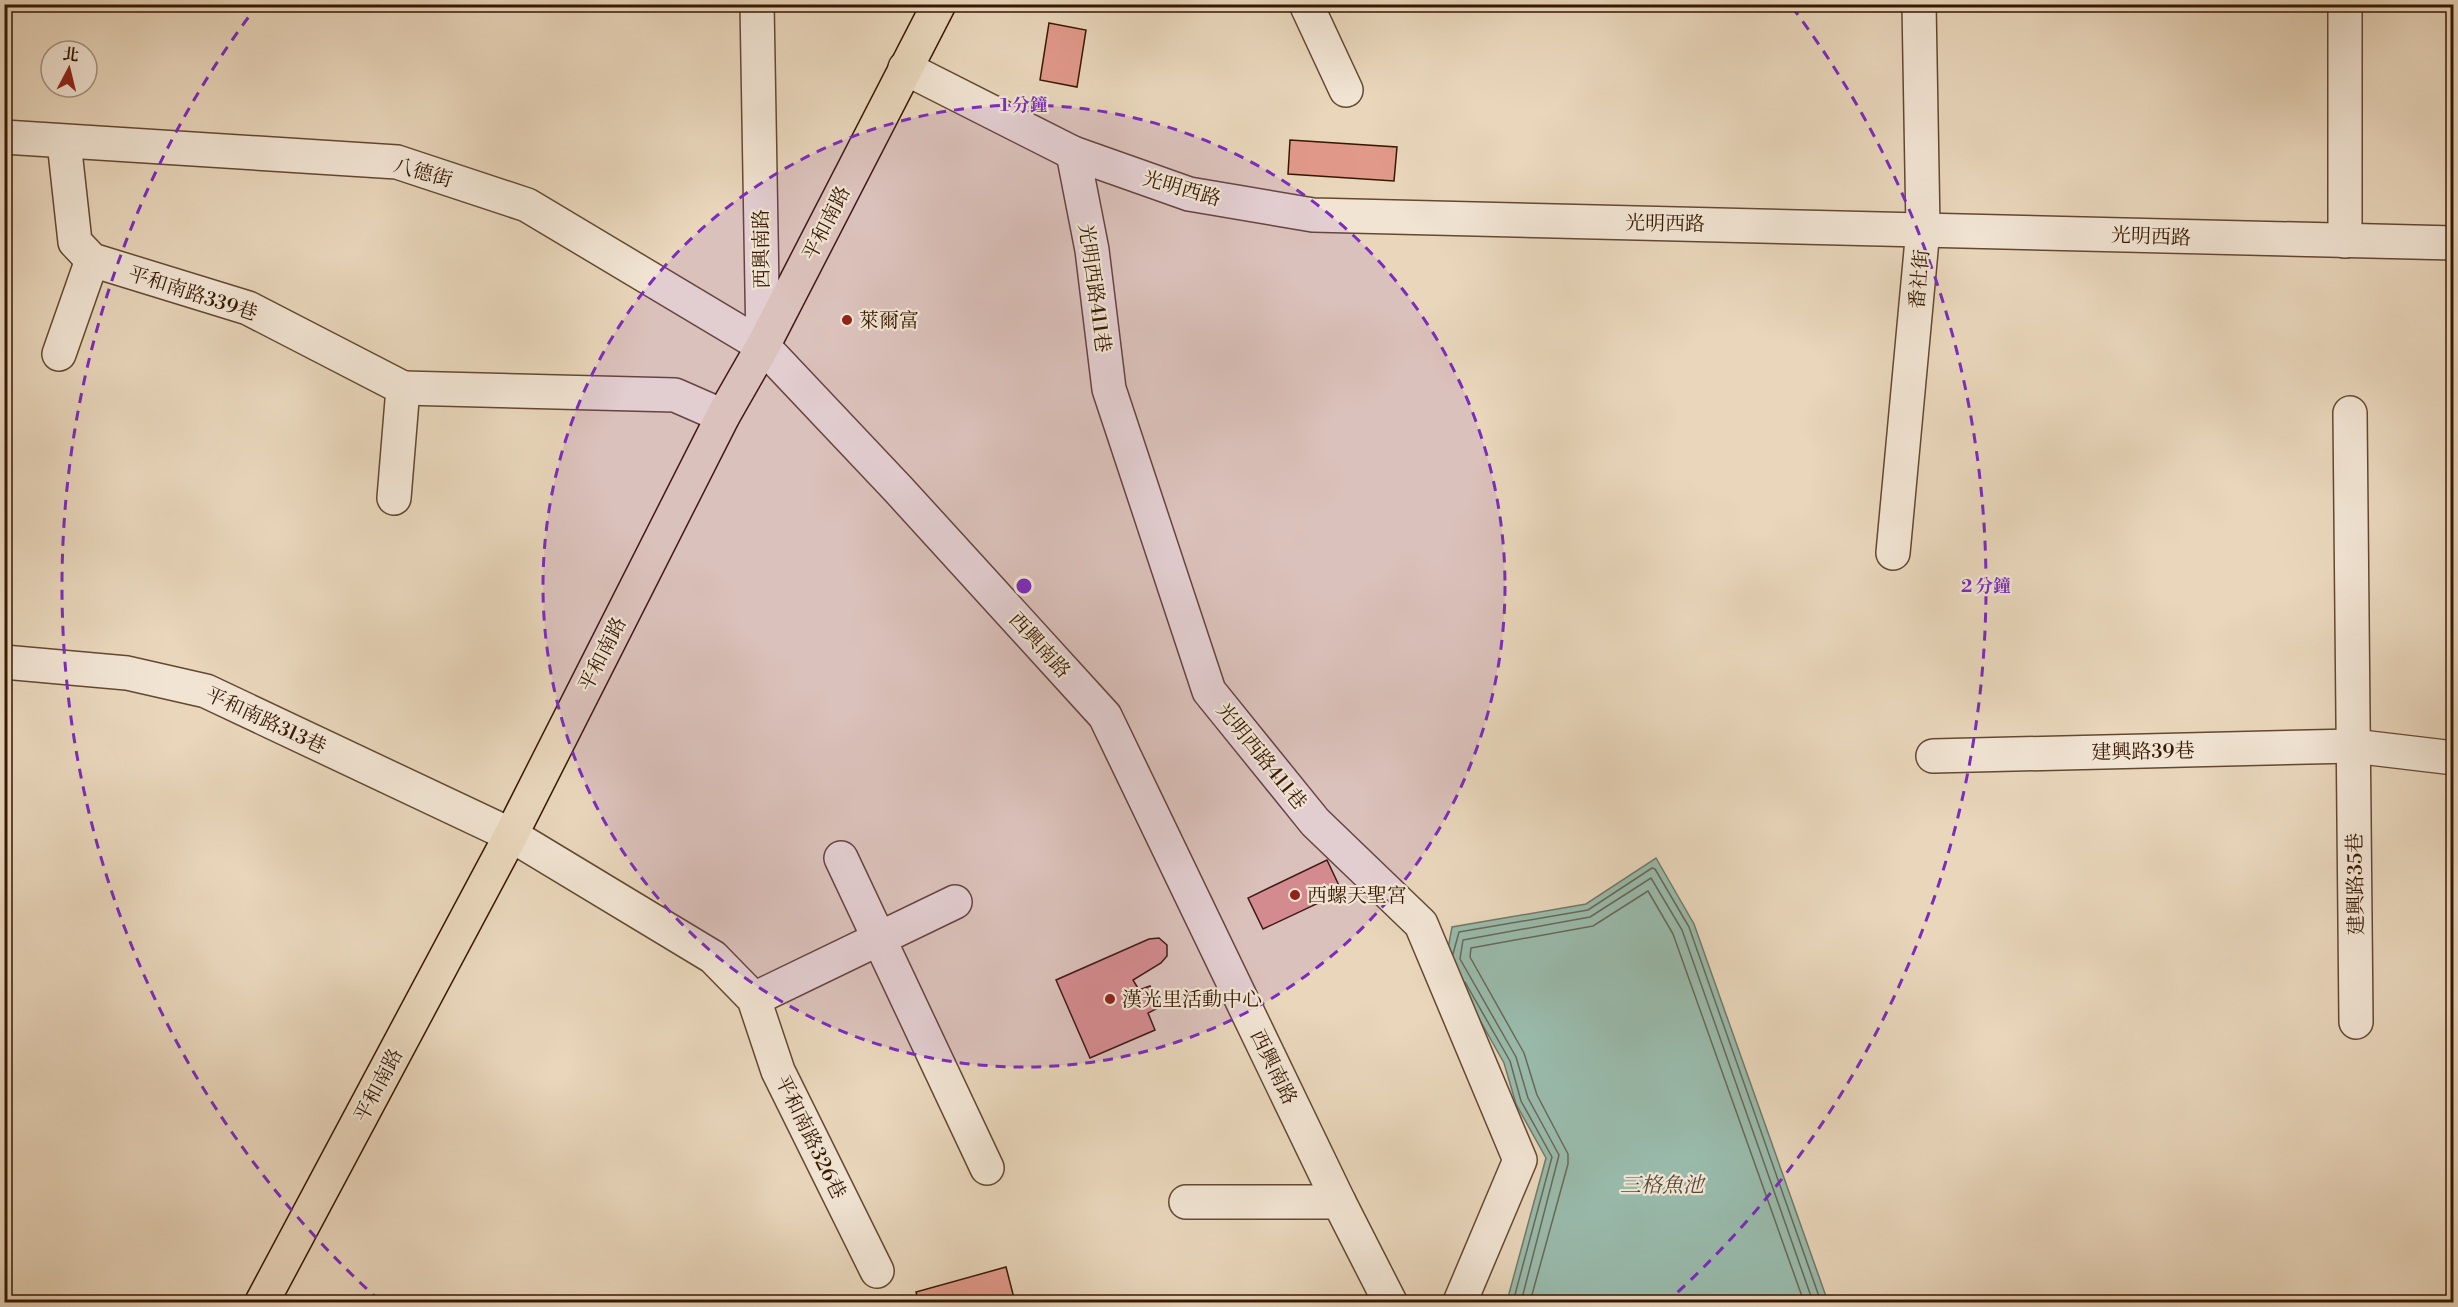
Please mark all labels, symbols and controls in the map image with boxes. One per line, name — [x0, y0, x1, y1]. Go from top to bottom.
north arrow — [39, 39, 99, 99]
text: 北 — [62, 44, 80, 66]
text: 1 分鐘 — [1000, 94, 1048, 117]
street label: 八德街 — [390, 153, 455, 194]
street label: 光明西路 — [1140, 166, 1223, 212]
street label: 平和南路 — [798, 182, 857, 265]
street label: 西興南路 — [749, 209, 776, 289]
street label: 光明西路 — [1625, 211, 1705, 238]
street label: 光明西路411巷 — [1072, 222, 1115, 354]
street label: 光明西路 — [2111, 224, 2191, 251]
street label: 番社街 — [1905, 248, 1936, 310]
street label: 平和南路339巷 — [125, 262, 260, 327]
place label: 萊爾富 — [859, 309, 919, 334]
marker: 萊爾富 — [840, 313, 854, 327]
text: 2 分鐘 — [1961, 575, 2011, 598]
centre of rings — [1014, 576, 1034, 596]
street label: 西興南路 — [1003, 608, 1075, 684]
street label: 平和南路 — [574, 613, 633, 696]
street label: 平和南路313巷 — [201, 683, 330, 760]
street label: 光明西路411巷 — [1210, 699, 1311, 815]
street label: 建興路39巷 — [2091, 739, 2195, 766]
street label: 建興路35巷 — [2343, 833, 2370, 935]
place label: 西螺天聖宮 — [1307, 884, 1407, 909]
marker: 西螺天聖宮 — [1288, 888, 1302, 902]
place label: 漢光里活動中心 — [1122, 988, 1262, 1013]
marker: 漢光里活動中心 — [1103, 992, 1117, 1006]
street label: 西興南路 — [1244, 1026, 1301, 1109]
street label: 平和南路 — [350, 1045, 409, 1127]
street label: 平和南路326巷 — [769, 1072, 850, 1204]
water label: 三格魚池 — [1620, 1173, 1706, 1199]

